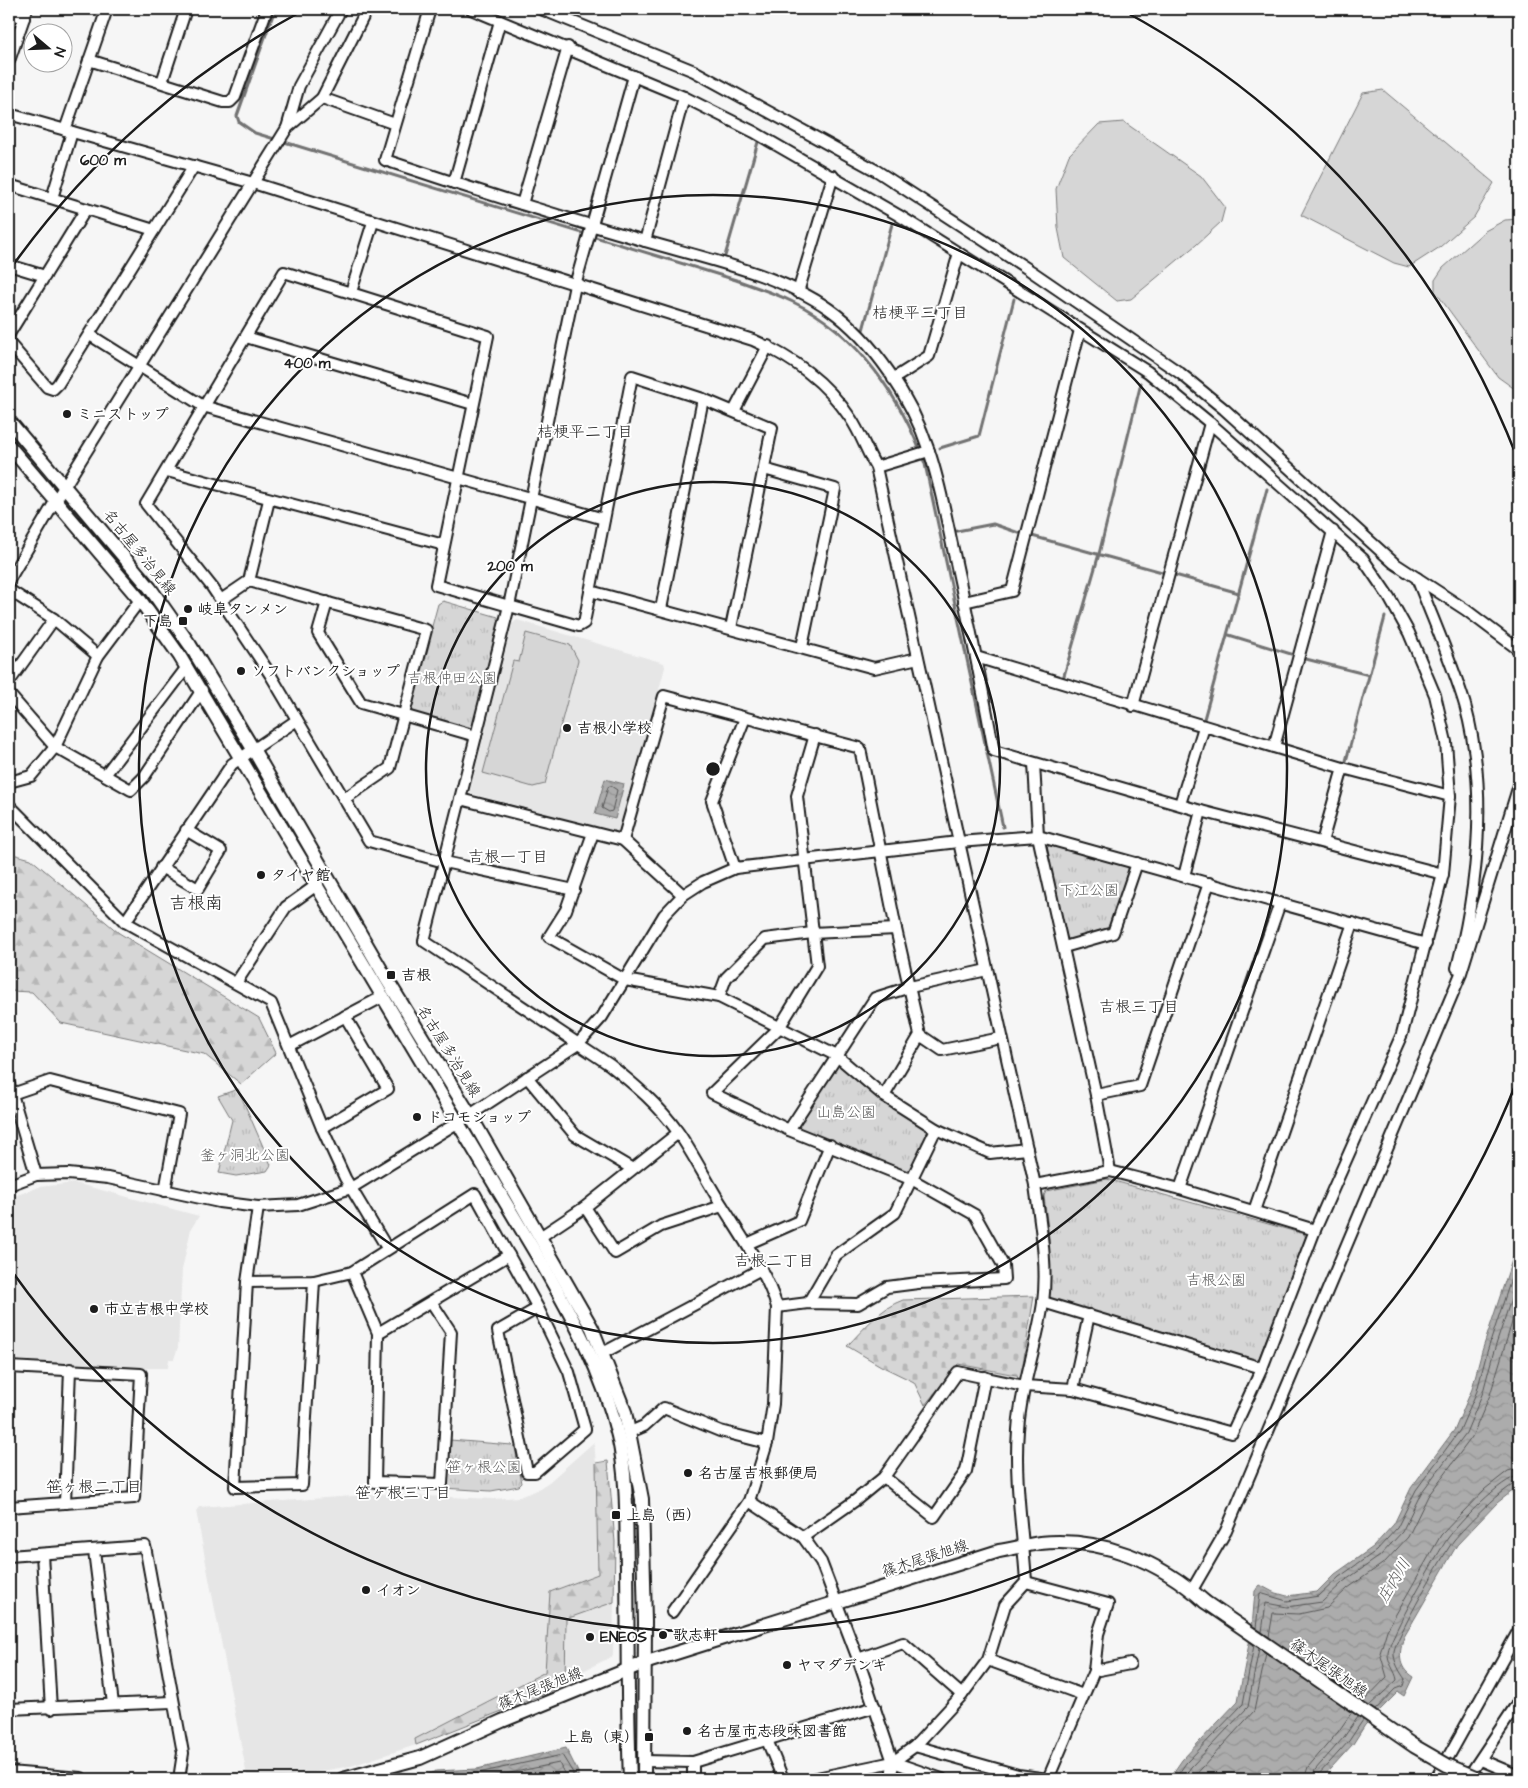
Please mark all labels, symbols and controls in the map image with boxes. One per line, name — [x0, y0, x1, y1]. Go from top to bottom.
north arrow — [22, 22, 72, 72]
text: N — [48, 44, 70, 60]
text: 600 m — [80, 150, 126, 171]
district label: 桔梗平三丁目 — [872, 302, 968, 324]
text: 400 m — [284, 353, 331, 374]
place label: ミニストップ — [77, 404, 169, 425]
marker: ミニストップ — [61, 408, 73, 420]
district label: 桔梗平二丁目 — [537, 421, 633, 443]
street label: 名古屋多治見線 — [98, 505, 181, 600]
text: 200 m — [486, 556, 533, 577]
place label: 岐阜タンメン — [198, 599, 288, 620]
marker: 岐阜タンメン — [182, 603, 194, 615]
place label: 下島 — [143, 611, 173, 632]
marker: 下島 — [177, 615, 189, 627]
place label: ソフトバンクショップ — [251, 661, 400, 682]
marker: ソフトバンクショップ — [235, 665, 247, 677]
park label: 吉根仲田公園 — [407, 668, 497, 689]
place label: 吉根小学校 — [577, 718, 652, 739]
marker: 吉根小学校 — [561, 722, 573, 734]
centre of rings — [704, 760, 722, 778]
district label: 吉根一丁目 — [468, 846, 548, 868]
place label: タイヤ館 — [271, 865, 330, 886]
marker: タイヤ館 — [255, 869, 267, 881]
park label: 下江公園 — [1059, 880, 1119, 901]
district label: 吉根南 — [169, 891, 223, 916]
place label: 吉根 — [401, 965, 431, 986]
marker: 吉根 — [385, 969, 397, 981]
district label: 吉根三丁目 — [1099, 996, 1179, 1018]
street label: 名古屋多治見線 — [412, 1001, 485, 1101]
park label: 山島公園 — [816, 1102, 876, 1123]
place label: ドコモショップ — [427, 1107, 531, 1128]
marker: ドコモショップ — [411, 1111, 423, 1123]
park label: 釜ヶ洞北公園 — [200, 1145, 290, 1166]
district label: 吉根二丁目 — [734, 1250, 814, 1272]
park label: 吉根公園 — [1186, 1270, 1246, 1291]
place label: 市立吉根中学校 — [104, 1299, 209, 1320]
marker: 市立吉根中学校 — [88, 1303, 100, 1315]
park label: 笹ヶ根公園 — [446, 1457, 522, 1478]
place label: 名古屋吉根郵便局 — [698, 1463, 818, 1484]
marker: 名古屋吉根郵便局 — [682, 1467, 694, 1479]
district label: 笹ヶ根二丁目 — [46, 1476, 142, 1498]
district label: 笹ヶ根三丁目 — [355, 1482, 451, 1504]
place label: 上島（西） — [626, 1505, 701, 1526]
marker: 上島（西） — [610, 1509, 622, 1521]
street label: 篠木尾張旭線 — [879, 1535, 971, 1582]
water label: 庄内川 — [1372, 1554, 1416, 1607]
place label: イオン — [376, 1580, 421, 1601]
marker: イオン — [360, 1584, 372, 1596]
place label: 歌志軒 — [673, 1625, 718, 1646]
place label: ENEOS — [600, 1627, 647, 1648]
marker: 歌志軒 — [657, 1629, 669, 1641]
marker: ENEOS — [584, 1631, 596, 1643]
street label: 篠木尾張旭線 — [1286, 1634, 1372, 1703]
place label: ヤマダデンキ — [797, 1655, 887, 1676]
marker: ヤマダデンキ — [781, 1659, 793, 1671]
street label: 篠木尾張旭線 — [495, 1662, 586, 1715]
place label: 名古屋市志段味図書館 — [697, 1721, 847, 1742]
marker: 名古屋市志段味図書館 — [681, 1725, 693, 1737]
place label: 上島（東） — [564, 1727, 639, 1748]
marker: 上島（東） — [643, 1731, 655, 1743]

